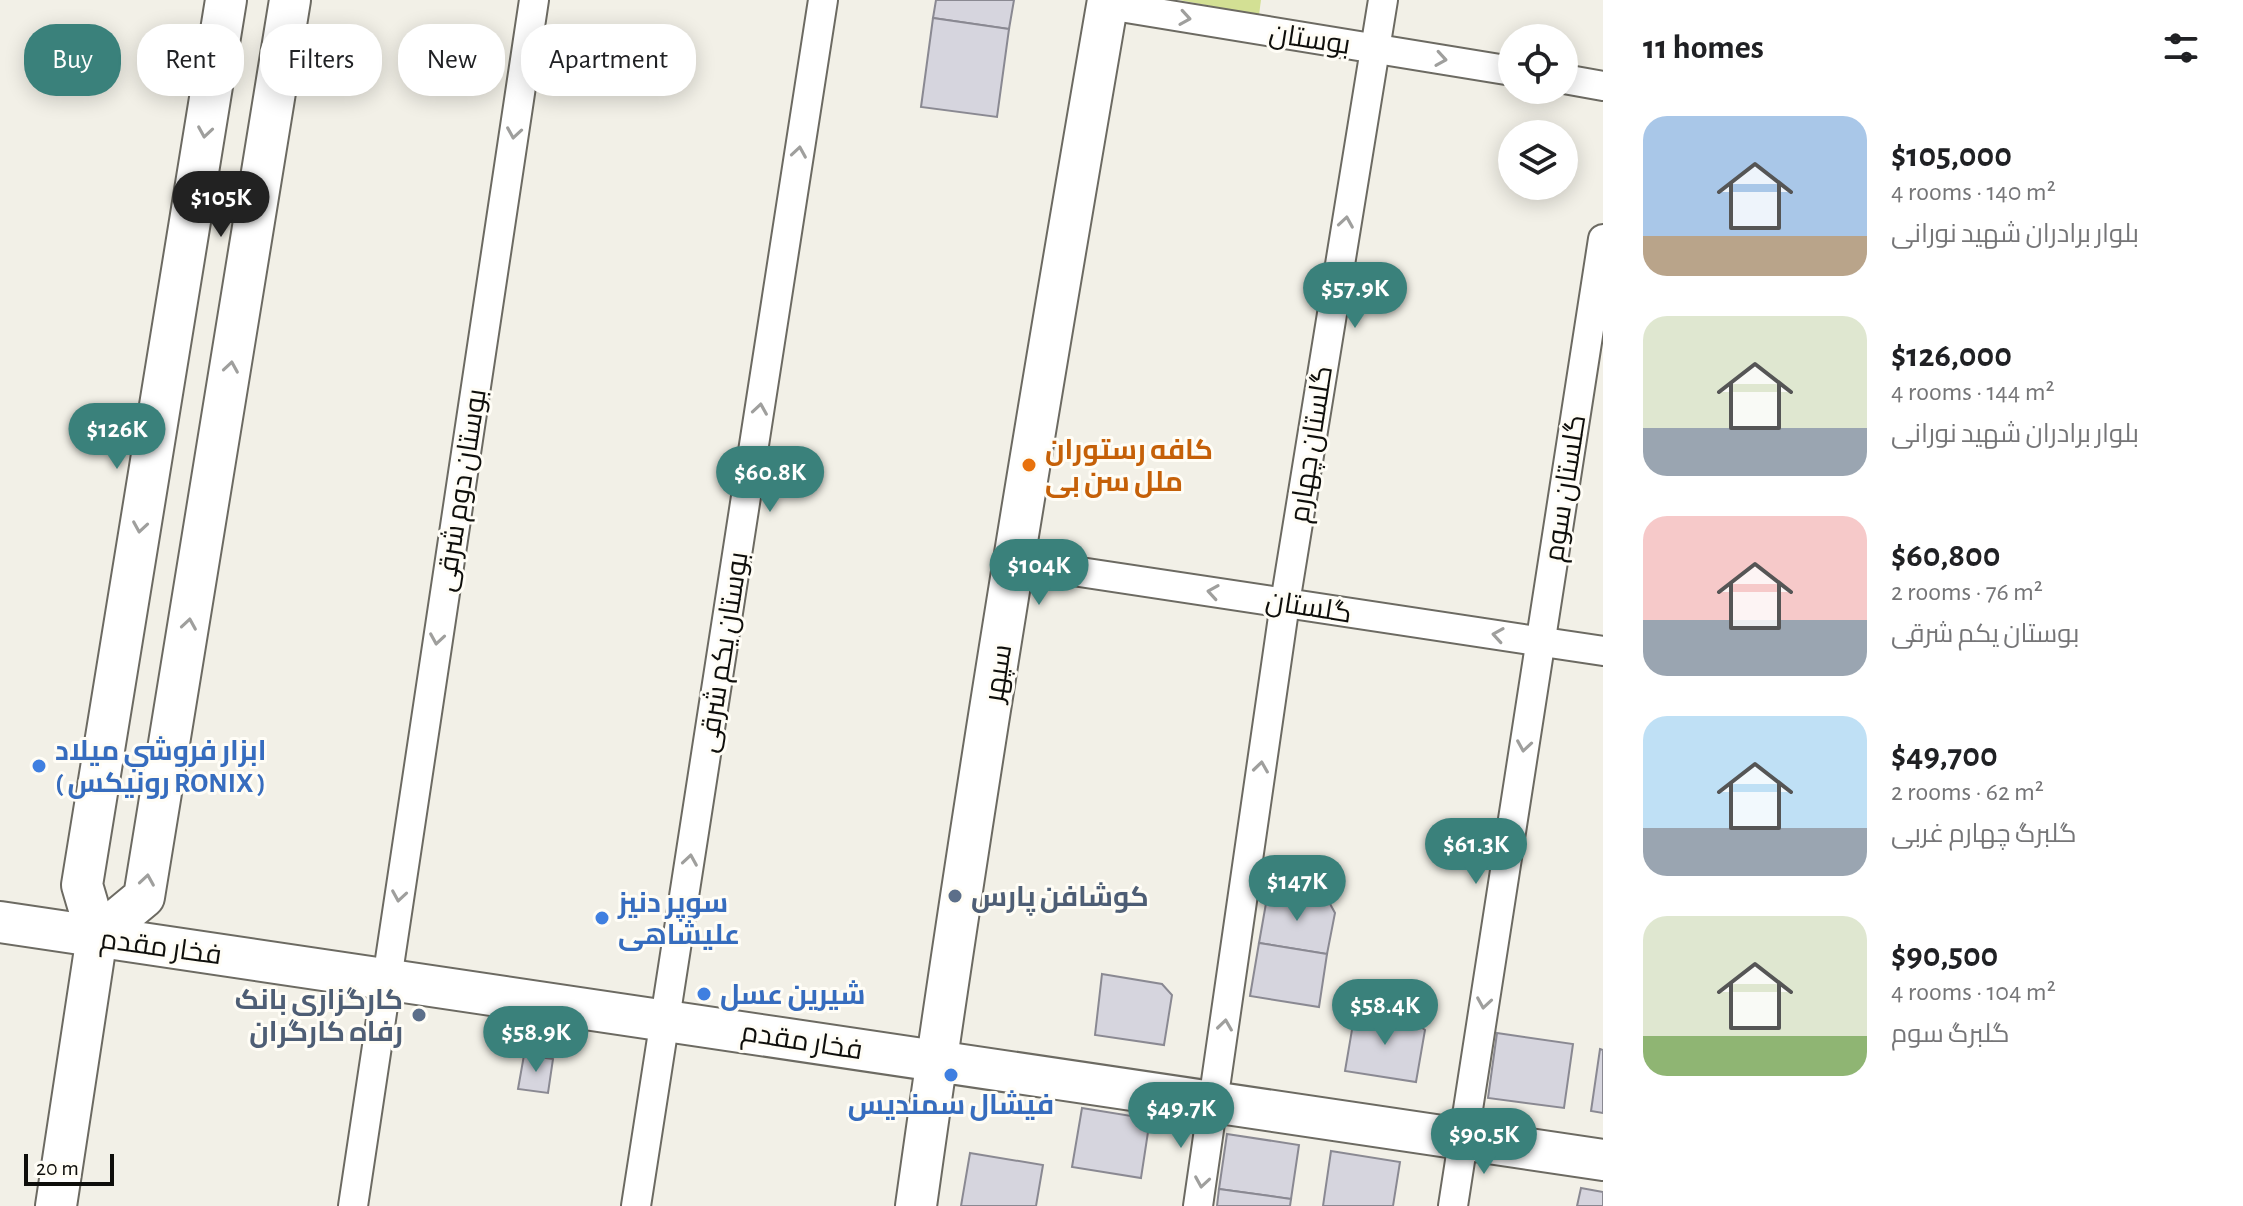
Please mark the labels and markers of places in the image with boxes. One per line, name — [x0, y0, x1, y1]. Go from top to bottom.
pin: $105K — [165, 171, 277, 239]
pin: $57.9K — [1290, 262, 1420, 330]
pin: $126K — [61, 403, 173, 471]
place label: کافه رستوران ملل سن بی — [1045, 437, 1213, 498]
pin: $60.8K — [705, 446, 835, 514]
marker: کافه رستوران ملل سن بی — [1020, 456, 1038, 474]
pin: $104K — [983, 539, 1095, 607]
place label: ابزار فروشي ميلاد ( رونیکس RONIX ) — [55, 736, 266, 799]
marker: ابزار فروشي ميلاد ( رونیکس RONIX ) — [30, 757, 48, 775]
pin: $61.3K — [1411, 818, 1541, 886]
pin: $147K — [1241, 855, 1353, 923]
place label: کوشافن پارس — [971, 882, 1149, 916]
marker: کوشافن پارس — [946, 887, 964, 905]
place label: سوپر دنيز عليشاهى — [617, 890, 740, 951]
marker: سوپر دنيز عليشاهى — [593, 909, 611, 927]
pin: $58.4K — [1320, 979, 1450, 1047]
place label: شیرین عسل — [720, 980, 866, 1011]
marker: شیرین عسل — [695, 985, 713, 1003]
place label: کارگزاری بانک رفاه کارگران — [235, 986, 403, 1048]
marker: کارگزاری بانک رفاه کارگران — [410, 1006, 428, 1024]
pin: $58.9K — [471, 1006, 601, 1074]
marker: فیشال سمندیس — [942, 1066, 960, 1084]
pin: $49.7K — [1116, 1082, 1246, 1150]
place label: فیشال سمندیس — [848, 1090, 1054, 1121]
pin: $90.5K — [1419, 1108, 1549, 1176]

